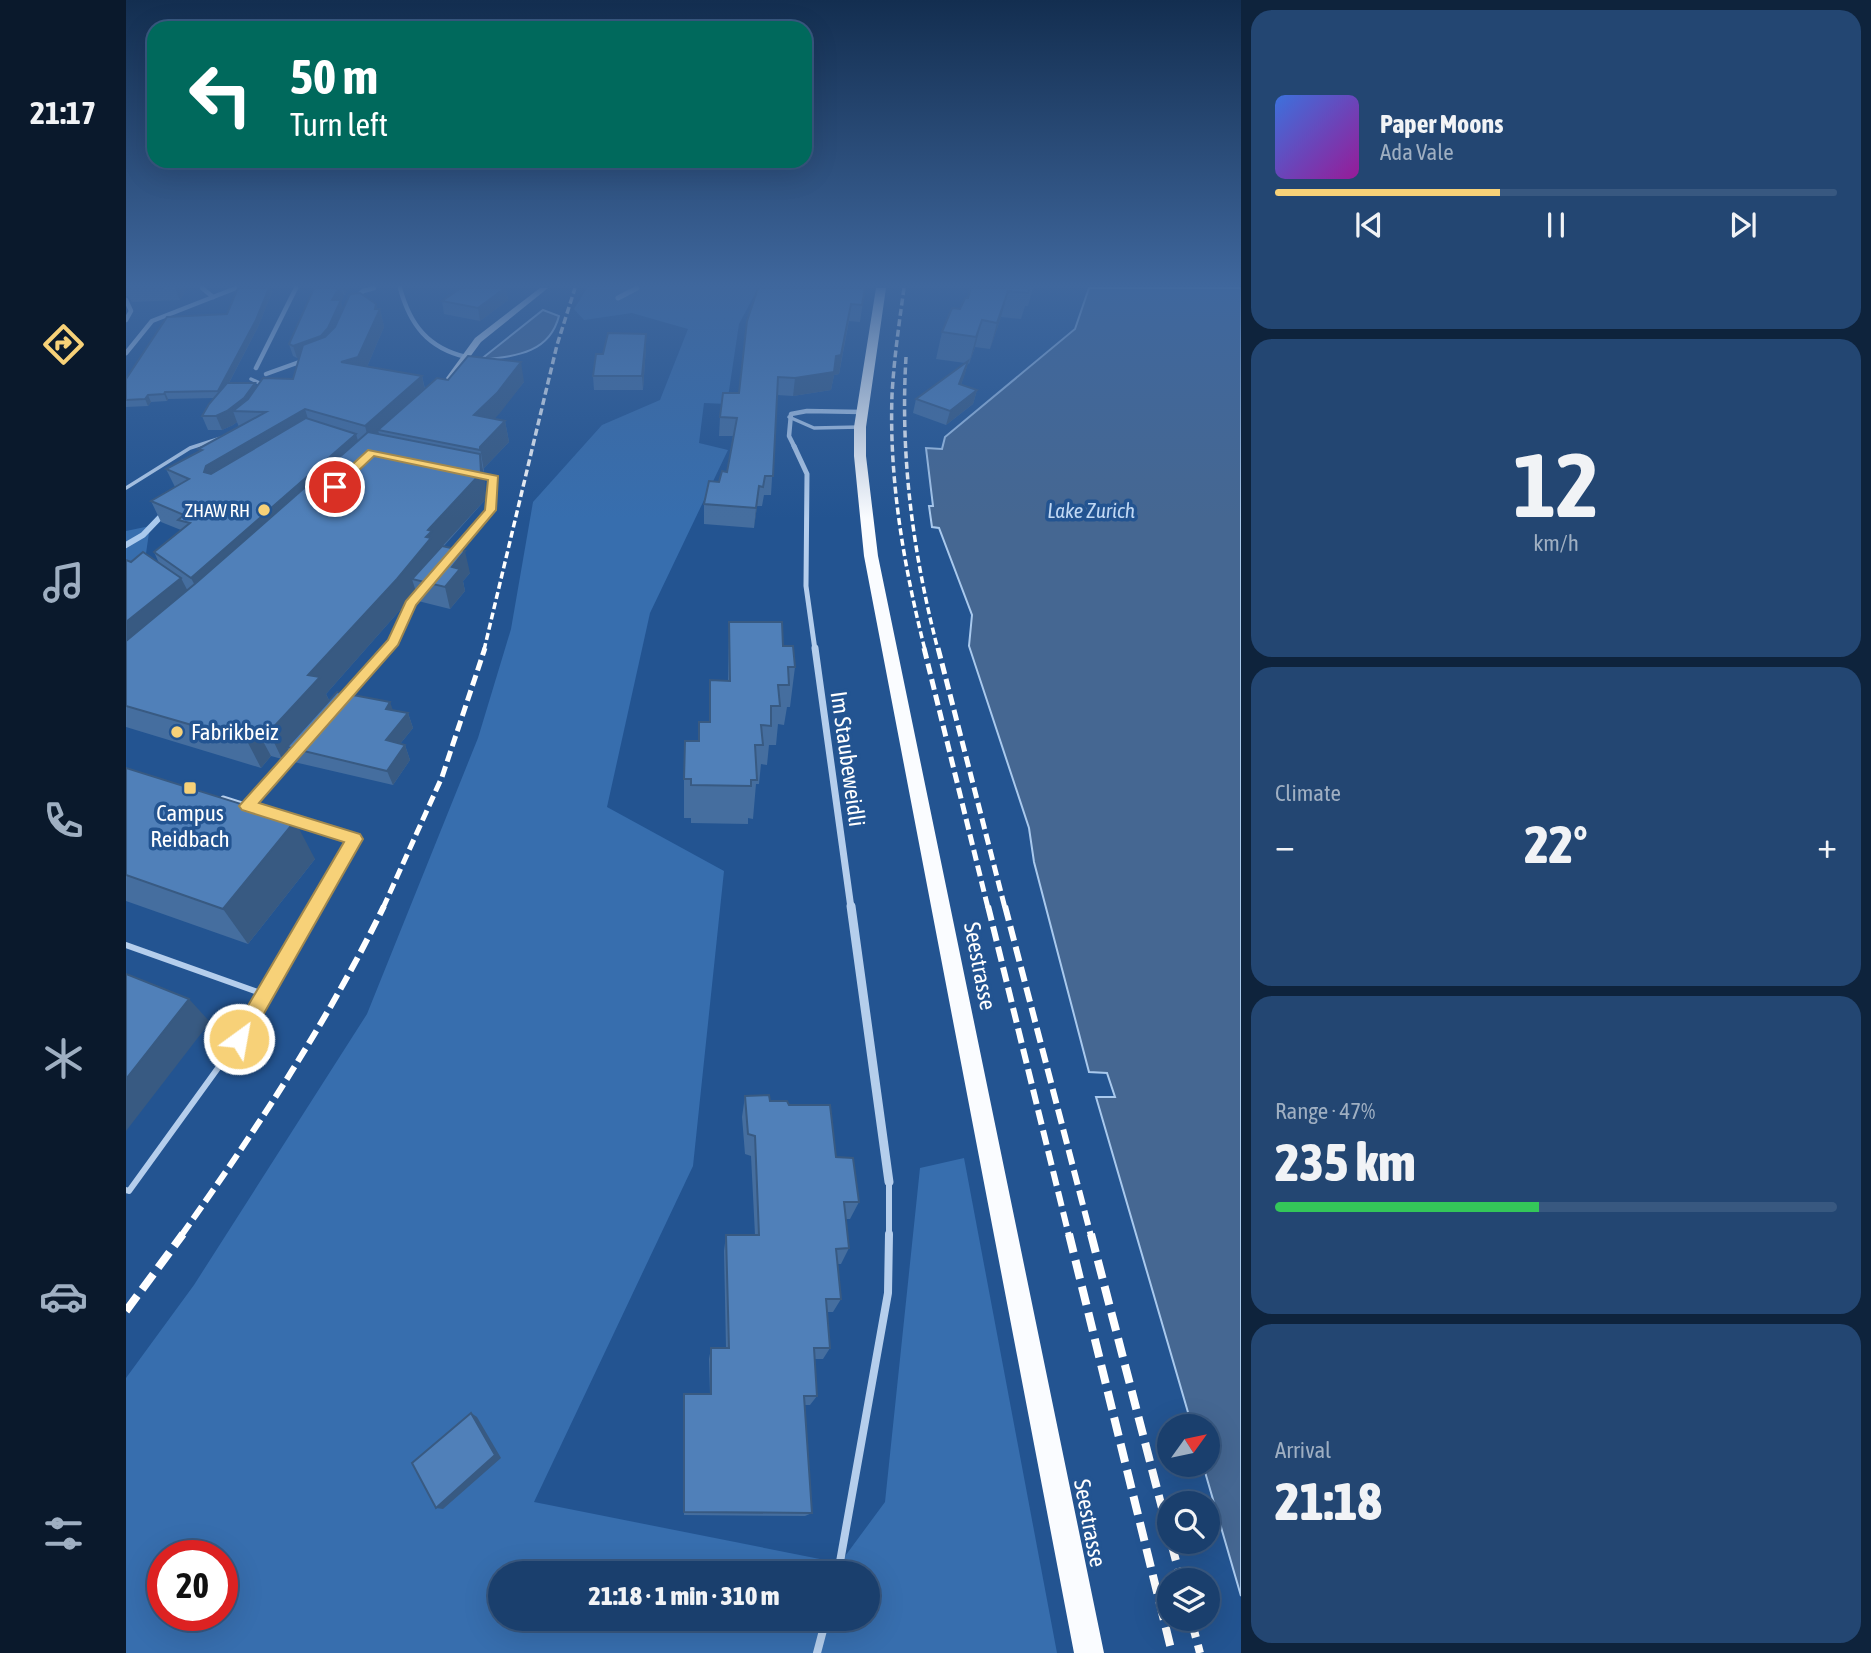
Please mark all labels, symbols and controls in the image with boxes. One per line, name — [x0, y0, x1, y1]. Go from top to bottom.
text: 50 m — [290, 48, 378, 104]
icon: left — [175, 49, 266, 140]
text: 21:17 — [30, 94, 96, 131]
text: Turn left — [290, 106, 388, 143]
text: Paper Moons — [1380, 109, 1503, 139]
text: Ada Vale — [1380, 139, 1454, 165]
icon: previous — [1350, 206, 1388, 244]
icon: pause — [1537, 206, 1575, 244]
icon: next — [1724, 206, 1762, 244]
icon: directions — [39, 320, 88, 369]
text: 12 — [1513, 432, 1599, 536]
pin — [305, 457, 365, 517]
icon: arrive — [316, 468, 354, 506]
water label: Lake Zurich — [1047, 498, 1135, 522]
place label: ZHAW RH — [185, 499, 250, 521]
marker: ZHAW RH — [256, 502, 272, 518]
text: km/h — [1533, 530, 1579, 556]
icon: music — [39, 558, 88, 607]
street label: Im Staubeweidli — [826, 690, 870, 828]
place label: Fabrikbeiz — [191, 719, 279, 745]
marker: Fabrikbeiz — [169, 724, 185, 740]
marker: Campus Reidbach — [182, 780, 198, 796]
text: Climate — [1275, 780, 1341, 806]
icon: phone — [39, 796, 88, 845]
place label: Campus Reidbach — [150, 800, 230, 852]
text: 22° — [1524, 814, 1588, 874]
text: − — [1275, 823, 1295, 866]
text: + — [1817, 823, 1837, 866]
street label: Seestrasse — [959, 920, 1001, 1012]
position arrow — [202, 1002, 276, 1076]
icon: climate — [39, 1034, 88, 1083]
text: Range · 47% — [1275, 1098, 1375, 1124]
text: 235 km — [1275, 1132, 1416, 1192]
icon: car — [39, 1272, 88, 1321]
north arrow — [1157, 1414, 1220, 1477]
map controls — [1157, 1414, 1220, 1631]
text: Arrival — [1275, 1437, 1331, 1463]
text: 21:18 — [1275, 1471, 1382, 1531]
street label: Seestrasse — [1069, 1477, 1111, 1569]
button: search — [1157, 1491, 1220, 1554]
icon: filters — [39, 1509, 88, 1558]
speed limit sign: 20 — [147, 1540, 238, 1631]
button: layers — [1157, 1568, 1220, 1631]
text: 21:18 · 1 min · 310 m — [589, 1581, 779, 1611]

